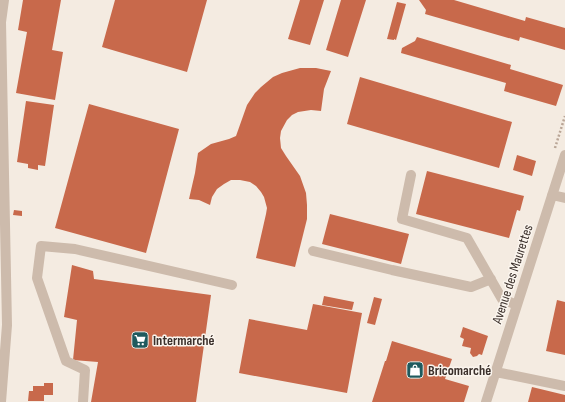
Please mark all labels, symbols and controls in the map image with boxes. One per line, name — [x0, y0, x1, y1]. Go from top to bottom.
street label: Avenue des Maurettes — [488, 222, 537, 327]
supermarket icon: Intermarché — [130, 330, 150, 350]
place label: Intermarché — [153, 332, 215, 349]
shop icon: Bricomarché — [405, 360, 425, 380]
place label: Bricomarché — [428, 362, 491, 379]

